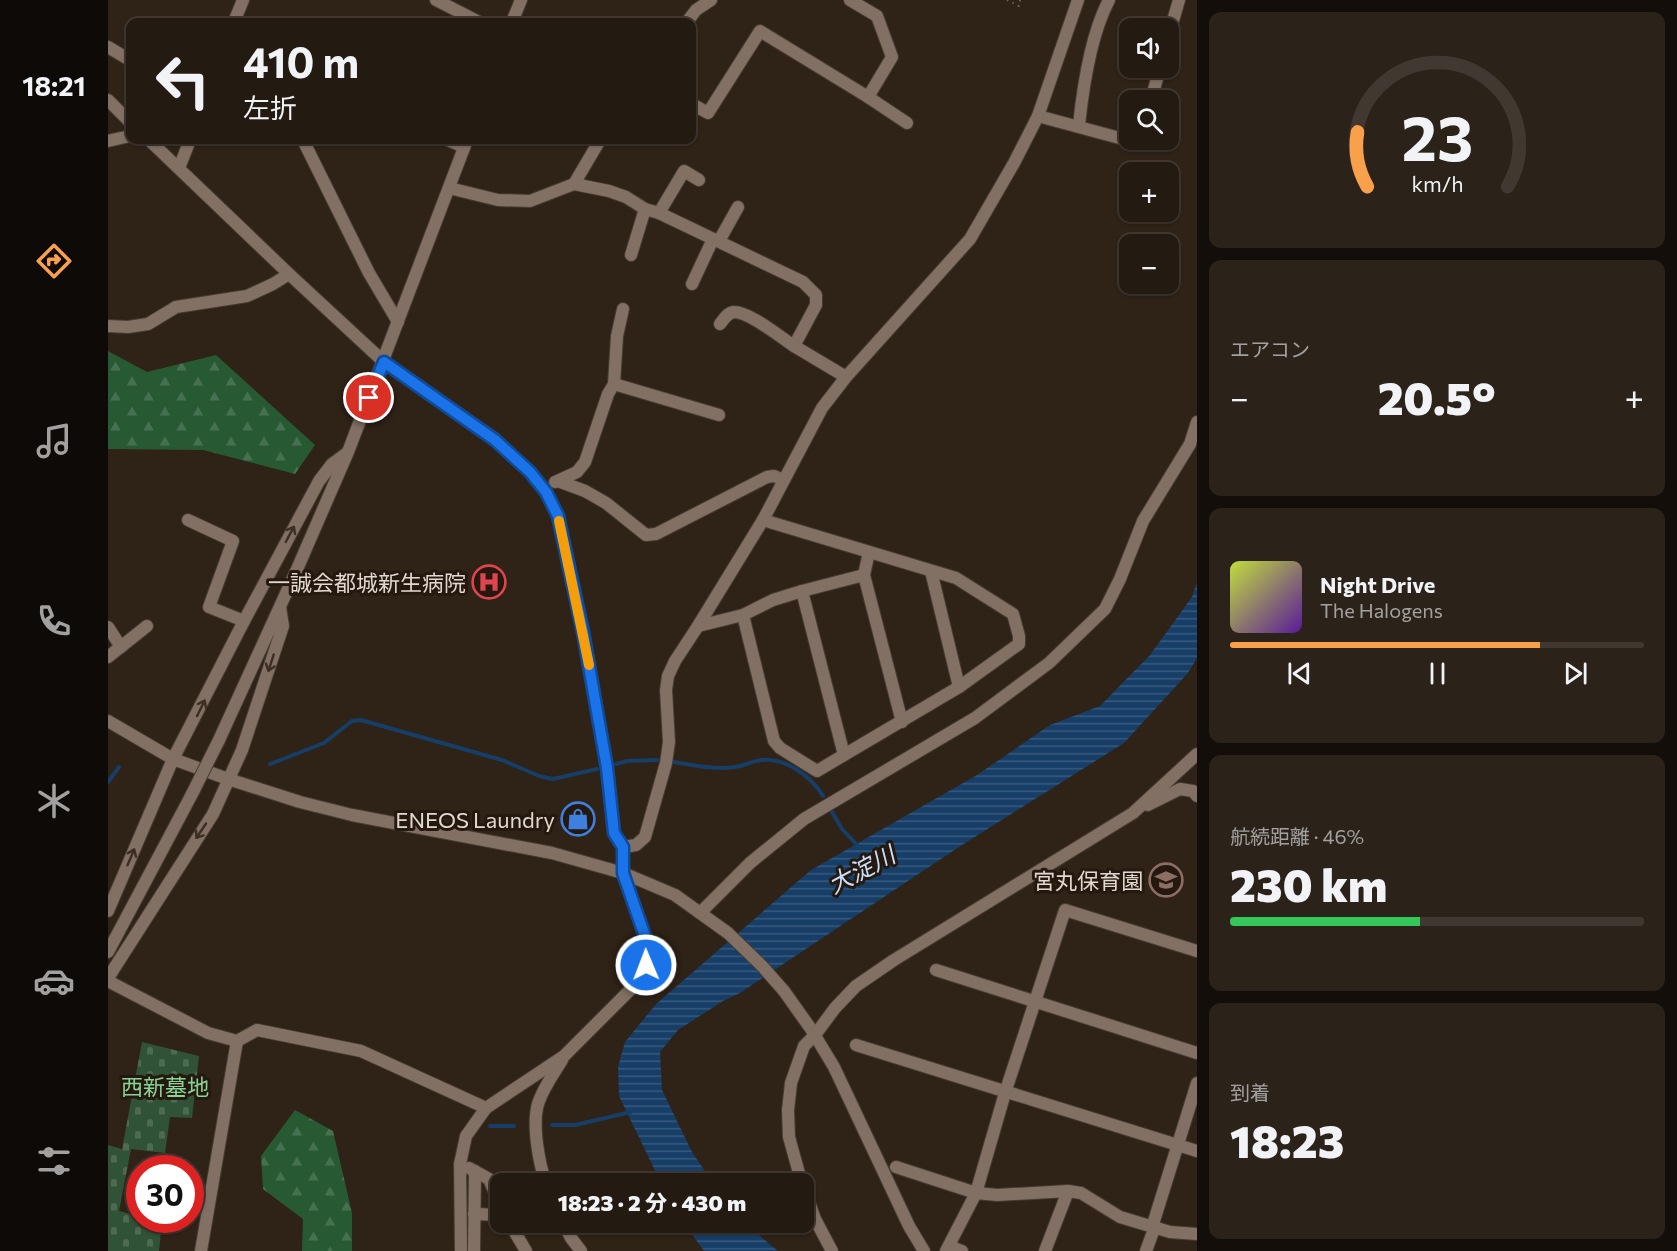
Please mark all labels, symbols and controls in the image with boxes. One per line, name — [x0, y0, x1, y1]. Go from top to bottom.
map controls — [1119, 18, 1179, 294]
button: sound — [1119, 18, 1179, 78]
text: 410 m — [243, 35, 359, 87]
icon: left — [144, 42, 222, 120]
text: 18:21 — [22, 69, 86, 102]
button: search — [1119, 90, 1179, 150]
text: 左折 — [243, 91, 297, 124]
text: 23 — [1401, 98, 1473, 174]
button: + — [1119, 162, 1179, 222]
text: km/h — [1411, 170, 1463, 196]
button: − — [1119, 234, 1179, 294]
icon: directions — [33, 240, 75, 282]
text: エアコン — [1230, 337, 1310, 361]
text: 20.5° — [1378, 369, 1496, 424]
pin — [343, 372, 394, 423]
text: − — [1230, 376, 1249, 417]
text: + — [1625, 376, 1644, 417]
icon: arrive — [352, 381, 385, 414]
icon: music — [33, 420, 75, 462]
one-way arrow — [285, 526, 296, 544]
hospital icon: 一誠会都城新生病院 — [471, 564, 507, 600]
place label: 一誠会都城新生病院 — [268, 569, 466, 596]
text: Night Drive — [1320, 571, 1435, 598]
text: The Halogens — [1320, 598, 1443, 622]
icon: phone — [33, 600, 75, 642]
one-way arrow — [264, 653, 275, 672]
icon: previous — [1283, 657, 1316, 690]
icon: pause — [1421, 657, 1454, 690]
icon: next — [1559, 657, 1592, 690]
one-way arrow — [195, 699, 207, 717]
icon: climate — [33, 780, 75, 822]
shop icon: ENEOS Laundry — [560, 801, 596, 837]
place label: ENEOS Laundry — [395, 806, 555, 833]
one-way arrow — [195, 822, 207, 839]
text: 航続距離 · 46% — [1230, 824, 1364, 848]
water label: 大淀川 — [822, 838, 902, 899]
one-way arrow — [126, 848, 137, 867]
text: 230 km — [1230, 856, 1387, 911]
school or university icon: 宮丸保育園 — [1148, 862, 1184, 898]
place label: 宮丸保育園 — [1033, 867, 1143, 894]
position arrow — [614, 933, 678, 997]
icon: car — [33, 960, 75, 1002]
park label: 西新墓地 — [121, 1073, 209, 1100]
text: 到着 — [1230, 1080, 1270, 1104]
text: 18:23 — [1230, 1112, 1344, 1167]
icon: filters — [33, 1140, 75, 1182]
speed limit sign: 30 — [126, 1155, 204, 1233]
text: 18:23 · 2 分 · 430 m — [558, 1189, 746, 1216]

